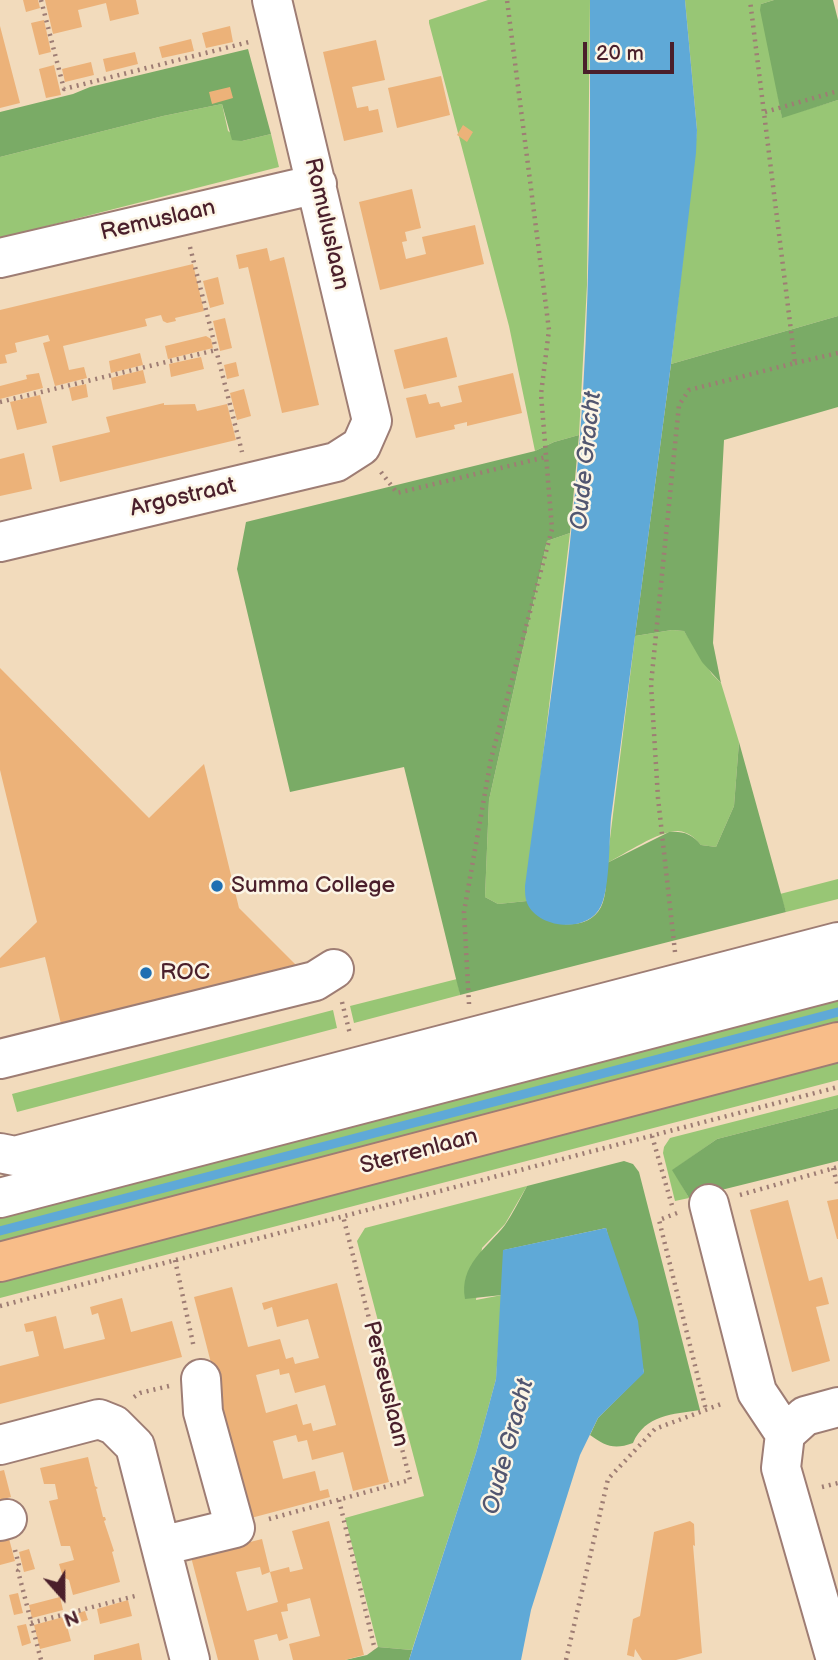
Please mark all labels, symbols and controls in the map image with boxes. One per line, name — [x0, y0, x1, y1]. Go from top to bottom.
scale bar — [586, 28, 677, 72]
text: 20 m — [596, 41, 644, 66]
street label: Romuluslaan — [297, 155, 355, 293]
street label: Remuslaan — [98, 194, 218, 248]
water label: Oude Gracht — [565, 390, 609, 532]
street label: Argostraat — [127, 472, 239, 524]
place label: Summa College — [231, 872, 395, 900]
marker: Summa College — [209, 878, 225, 894]
place label: ROC — [160, 959, 210, 987]
marker: ROC — [138, 965, 154, 981]
street label: Sterrenlaan — [357, 1123, 481, 1181]
street label: Perseuslaan — [356, 1318, 414, 1450]
water label: Oude Gracht — [477, 1376, 541, 1518]
north arrow — [28, 1562, 98, 1632]
text: N — [60, 1604, 81, 1630]

